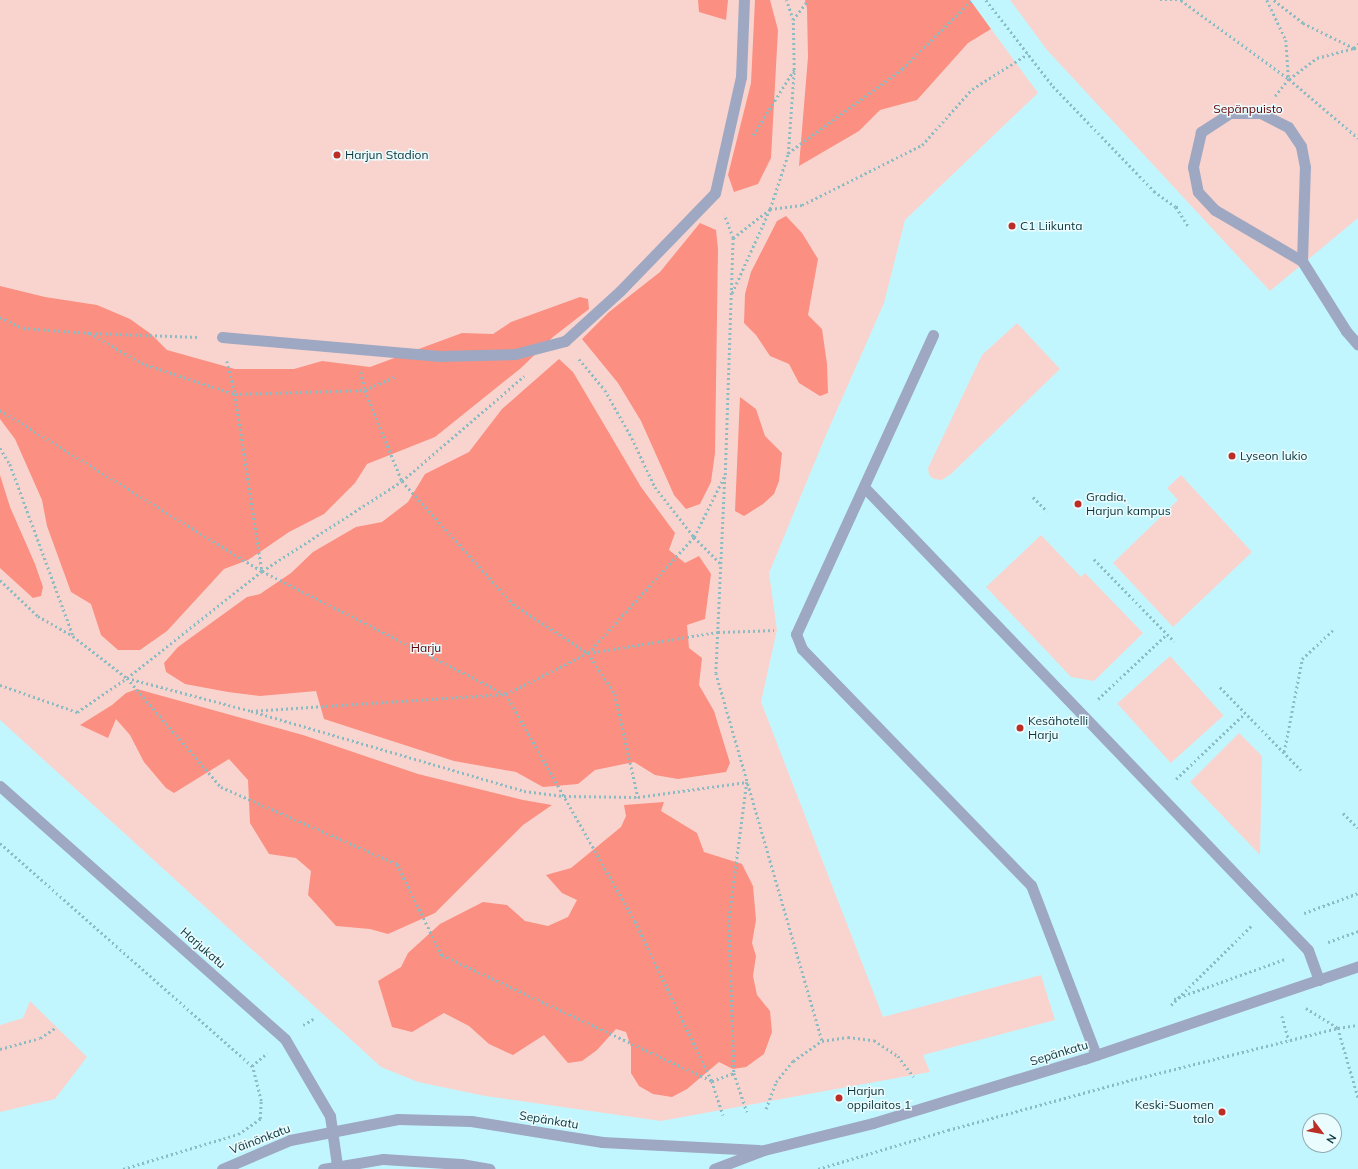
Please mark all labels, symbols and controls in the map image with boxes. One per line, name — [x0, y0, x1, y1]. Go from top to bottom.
park label: Sepänpuisto — [1213, 102, 1283, 116]
place label: Harjun Stadion — [345, 148, 428, 162]
marker: Harjun Stadion — [332, 150, 342, 160]
place label: C1 Liikunta — [1020, 219, 1082, 233]
marker: C1 Liikunta — [1007, 221, 1017, 231]
place label: Lyseon lukio — [1240, 449, 1307, 463]
marker: Lyseon lukio — [1227, 451, 1237, 461]
place label: Gradia, Harjun kampus — [1086, 490, 1171, 518]
marker: Gradia, Harjun kampus — [1073, 499, 1083, 509]
park label: Harju — [411, 641, 441, 655]
place label: Kesähotelli Harju — [1028, 714, 1088, 742]
marker: Kesähotelli Harju — [1015, 723, 1025, 733]
street label: Harjukatu — [178, 925, 228, 971]
street label: Sepänkatu — [1028, 1037, 1090, 1069]
place label: Harjun oppilaitos 1 — [847, 1084, 911, 1112]
marker: Harjun oppilaitos 1 — [834, 1093, 844, 1103]
place label: Keski-Suomen talo — [1135, 1098, 1214, 1126]
marker: Keski-Suomen talo — [1217, 1107, 1227, 1117]
street label: Sepänkatu — [518, 1108, 580, 1132]
north arrow — [1302, 1113, 1342, 1153]
street label: Väinönkatu — [228, 1121, 292, 1157]
text: N — [1323, 1132, 1339, 1146]

